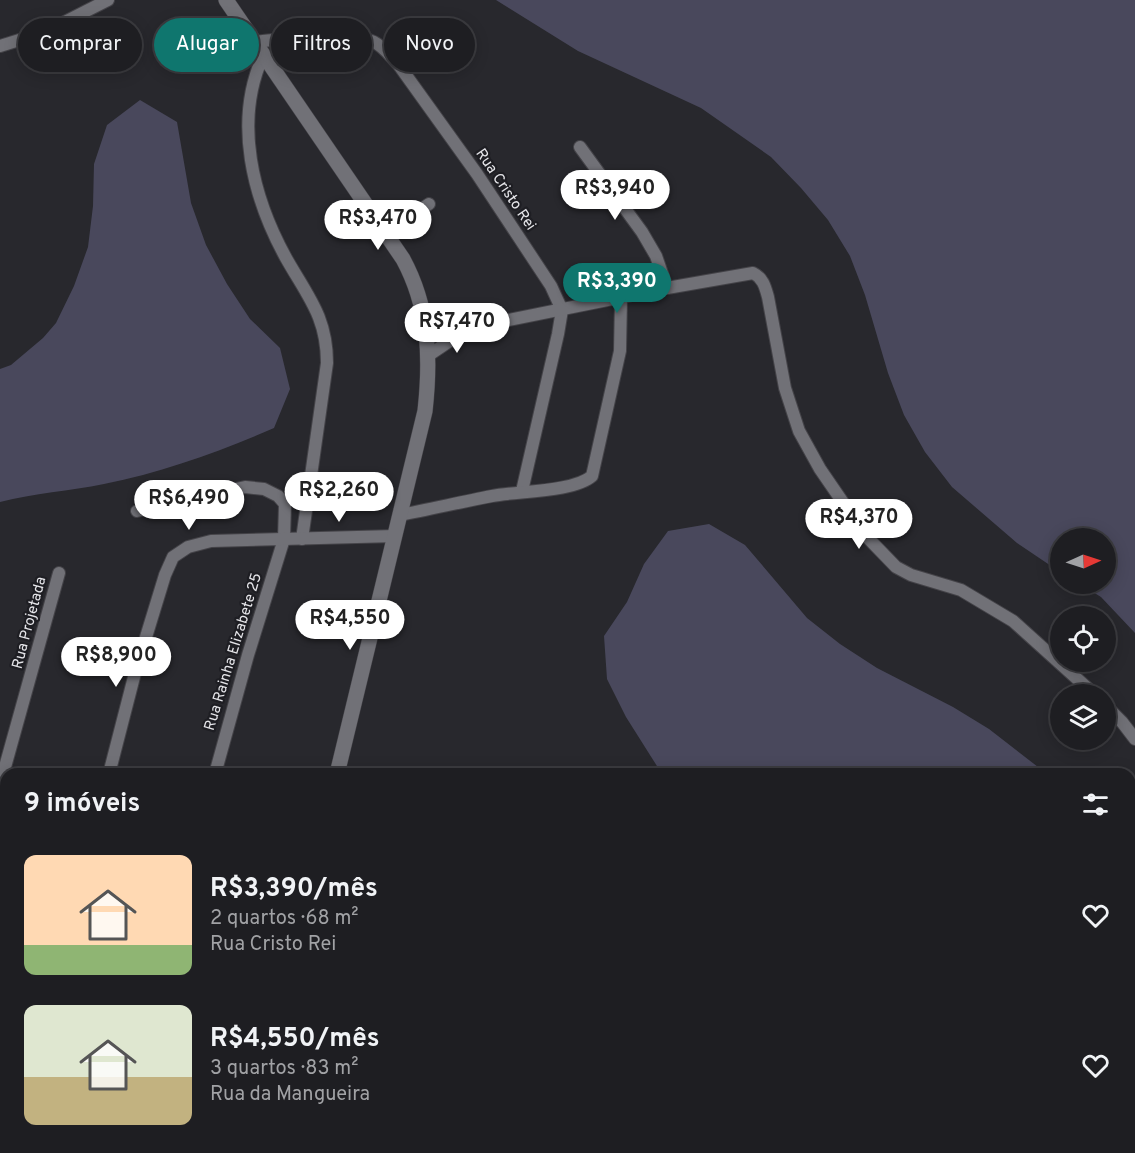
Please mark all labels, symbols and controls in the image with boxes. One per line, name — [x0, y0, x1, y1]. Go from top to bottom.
chip: Comprar — [18, 18, 142, 72]
chip: Alugar — [154, 18, 259, 72]
chip: Filtros — [271, 18, 372, 72]
chip: Novo — [384, 18, 475, 72]
street label: Rua Cristo Rei — [471, 145, 539, 235]
pin: R$3,940 — [560, 170, 670, 221]
text: R$3,940 — [575, 176, 655, 202]
pin: R$3,470 — [323, 200, 433, 251]
text: R$3,470 — [338, 206, 418, 232]
pin: R$3,390 — [562, 263, 672, 314]
text: R$3,390 — [577, 269, 657, 295]
pin: R$7,470 — [402, 303, 512, 354]
text: R$7,470 — [419, 309, 495, 335]
pin: R$2,260 — [284, 472, 394, 523]
text: R$2,260 — [299, 478, 379, 504]
pin: R$6,490 — [134, 480, 244, 531]
text: R$6,490 — [148, 486, 230, 512]
pin: R$4,370 — [804, 499, 914, 550]
text: R$4,370 — [819, 505, 899, 531]
north arrow — [1050, 528, 1116, 594]
map controls — [1050, 528, 1116, 750]
street label: Rua Rainha Elizabete 25 — [201, 571, 267, 733]
street label: Rua Projetada — [9, 575, 51, 671]
pin: R$4,550 — [295, 600, 405, 651]
text: R$4,550 — [309, 606, 391, 632]
button: locate — [1050, 606, 1116, 672]
pin: R$8,900 — [61, 637, 171, 688]
text: R$8,900 — [75, 643, 157, 669]
button: layers — [1050, 684, 1116, 750]
text: 9 imóveis — [24, 788, 140, 821]
icon: filters — [1079, 788, 1112, 821]
text: R$3,390/mês — [210, 873, 378, 906]
icon: home — [72, 879, 144, 951]
icon: heart — [1079, 899, 1112, 932]
text: 2 quartos · 68 m² — [210, 906, 359, 932]
text: Rua Cristo Rei — [210, 932, 336, 958]
text: R$4,550/mês — [210, 1023, 380, 1056]
icon: home — [72, 1029, 144, 1101]
icon: heart — [1079, 1049, 1112, 1082]
text: 3 quartos · 83 m² — [210, 1056, 359, 1082]
text: Rua da Mangueira — [210, 1082, 370, 1108]

